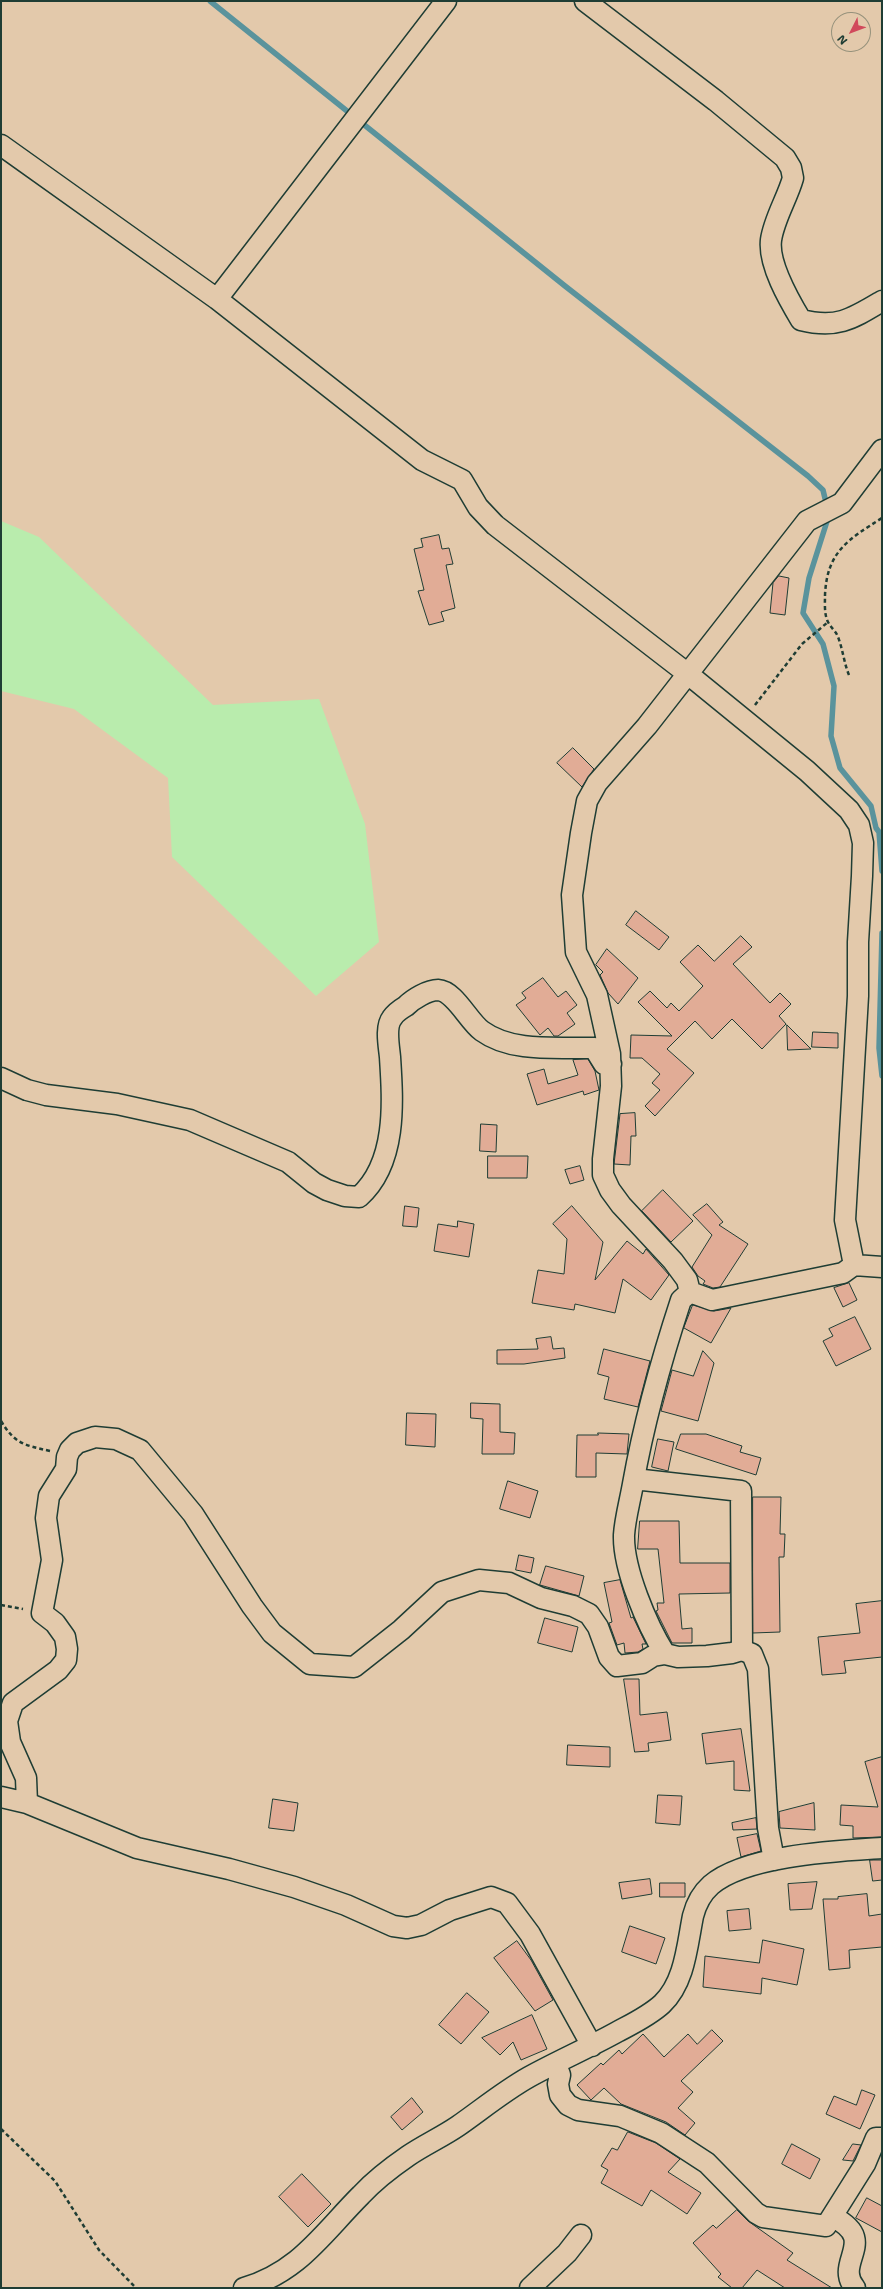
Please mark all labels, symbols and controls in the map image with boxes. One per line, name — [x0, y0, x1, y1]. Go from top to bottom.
north arrow — [831, 12, 871, 52]
text: N — [834, 31, 851, 48]

